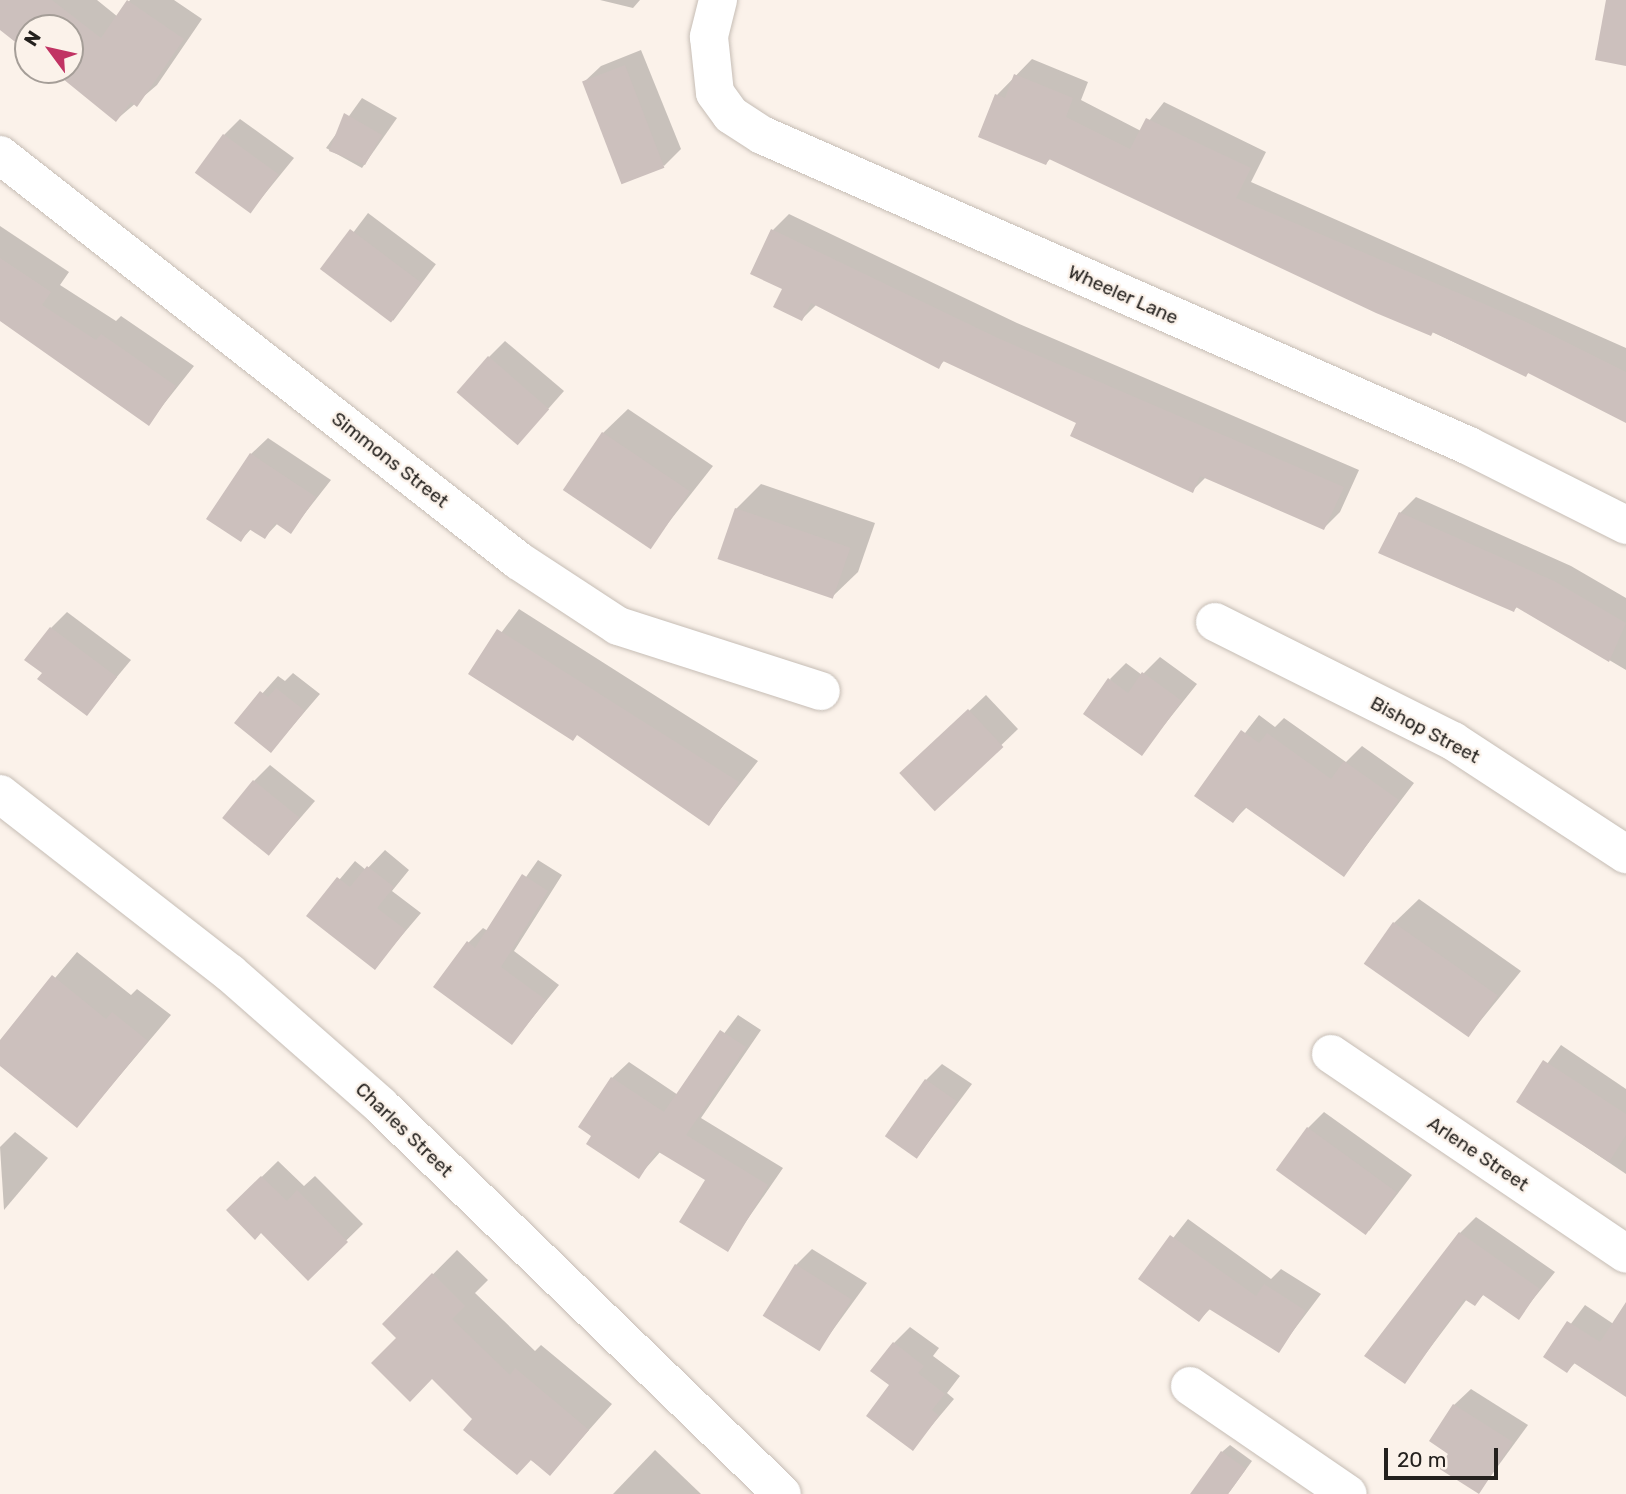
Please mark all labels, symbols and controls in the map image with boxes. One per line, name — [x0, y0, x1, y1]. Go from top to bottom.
north arrow — [14, 14, 84, 84]
text: N — [19, 26, 46, 50]
street label: Wheeler Lane — [1064, 260, 1182, 330]
street label: Simmons Street — [327, 407, 453, 513]
street label: Bishop Street — [1367, 692, 1483, 768]
street label: Charles Street — [351, 1078, 457, 1182]
street label: Arlene Street — [1423, 1112, 1533, 1196]
scale bar — [1388, 1434, 1502, 1478]
text: 20 m — [1397, 1447, 1446, 1472]

